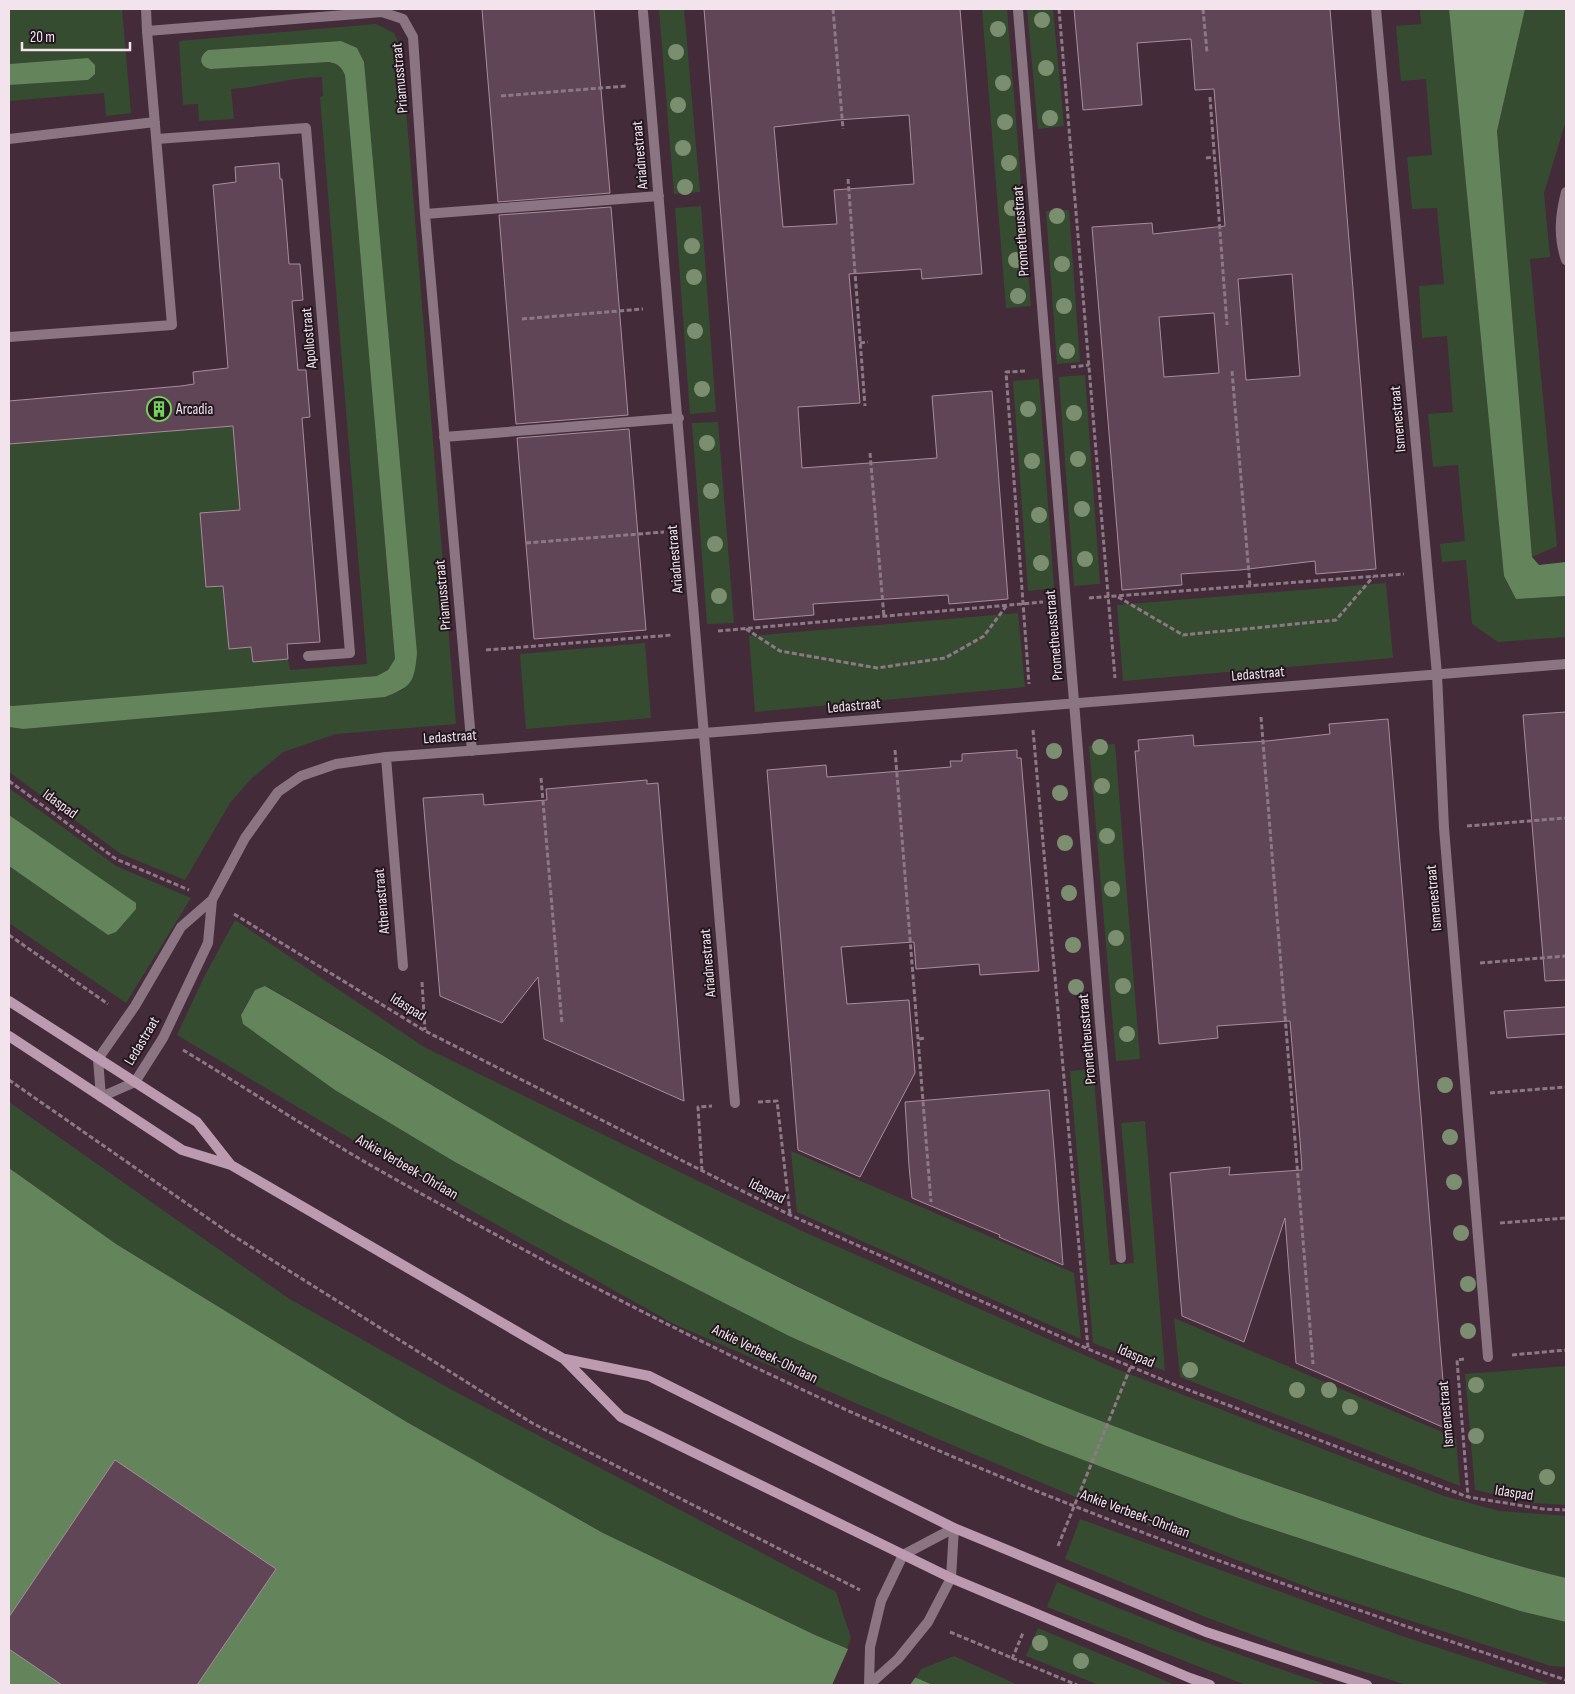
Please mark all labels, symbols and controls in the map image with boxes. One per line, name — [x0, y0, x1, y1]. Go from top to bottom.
scale bar — [22, 20, 130, 52]
text: 20 m — [30, 28, 55, 47]
street label: Priamusstraat — [387, 42, 413, 114]
street label: Ariadnestraat — [628, 120, 653, 191]
street label: Prometheusstraat — [1008, 185, 1034, 277]
street label: Apollostraat — [297, 306, 321, 370]
street label: Ismenestraat — [1386, 385, 1410, 453]
building icon: Arcadia — [146, 396, 172, 422]
place label: Arcadia — [175, 400, 213, 419]
street label: Ariadnestraat — [663, 524, 688, 595]
street label: Priamusstraat — [430, 559, 456, 631]
street label: Prometheusstraat — [1041, 588, 1067, 681]
street label: Ledastraat — [1230, 662, 1286, 686]
street label: Ledastraat — [826, 694, 882, 718]
street label: Ledastraat — [423, 726, 478, 748]
street label: Idaspad — [39, 785, 81, 823]
street label: Ismenestraat — [1422, 864, 1446, 932]
street label: Athenastraat — [370, 867, 394, 936]
street label: Ariadnestraat — [696, 928, 721, 999]
street label: Idaspad — [387, 989, 429, 1025]
street label: Prometheusstraat — [1074, 992, 1100, 1085]
street label: Ledastraat — [120, 1013, 164, 1069]
street label: Ankie Verbeek-Ohrlaan — [352, 1130, 462, 1204]
street label: Idaspad — [745, 1174, 789, 1208]
street label: Ankie Verbeek-Ohrlaan — [708, 1320, 821, 1388]
street label: Idaspad — [1114, 1340, 1158, 1372]
street label: Ismenestraat — [1434, 1380, 1458, 1448]
street label: Idaspad — [1493, 1481, 1535, 1505]
street label: Ankie Verbeek-Ohrlaan — [1077, 1485, 1192, 1543]

